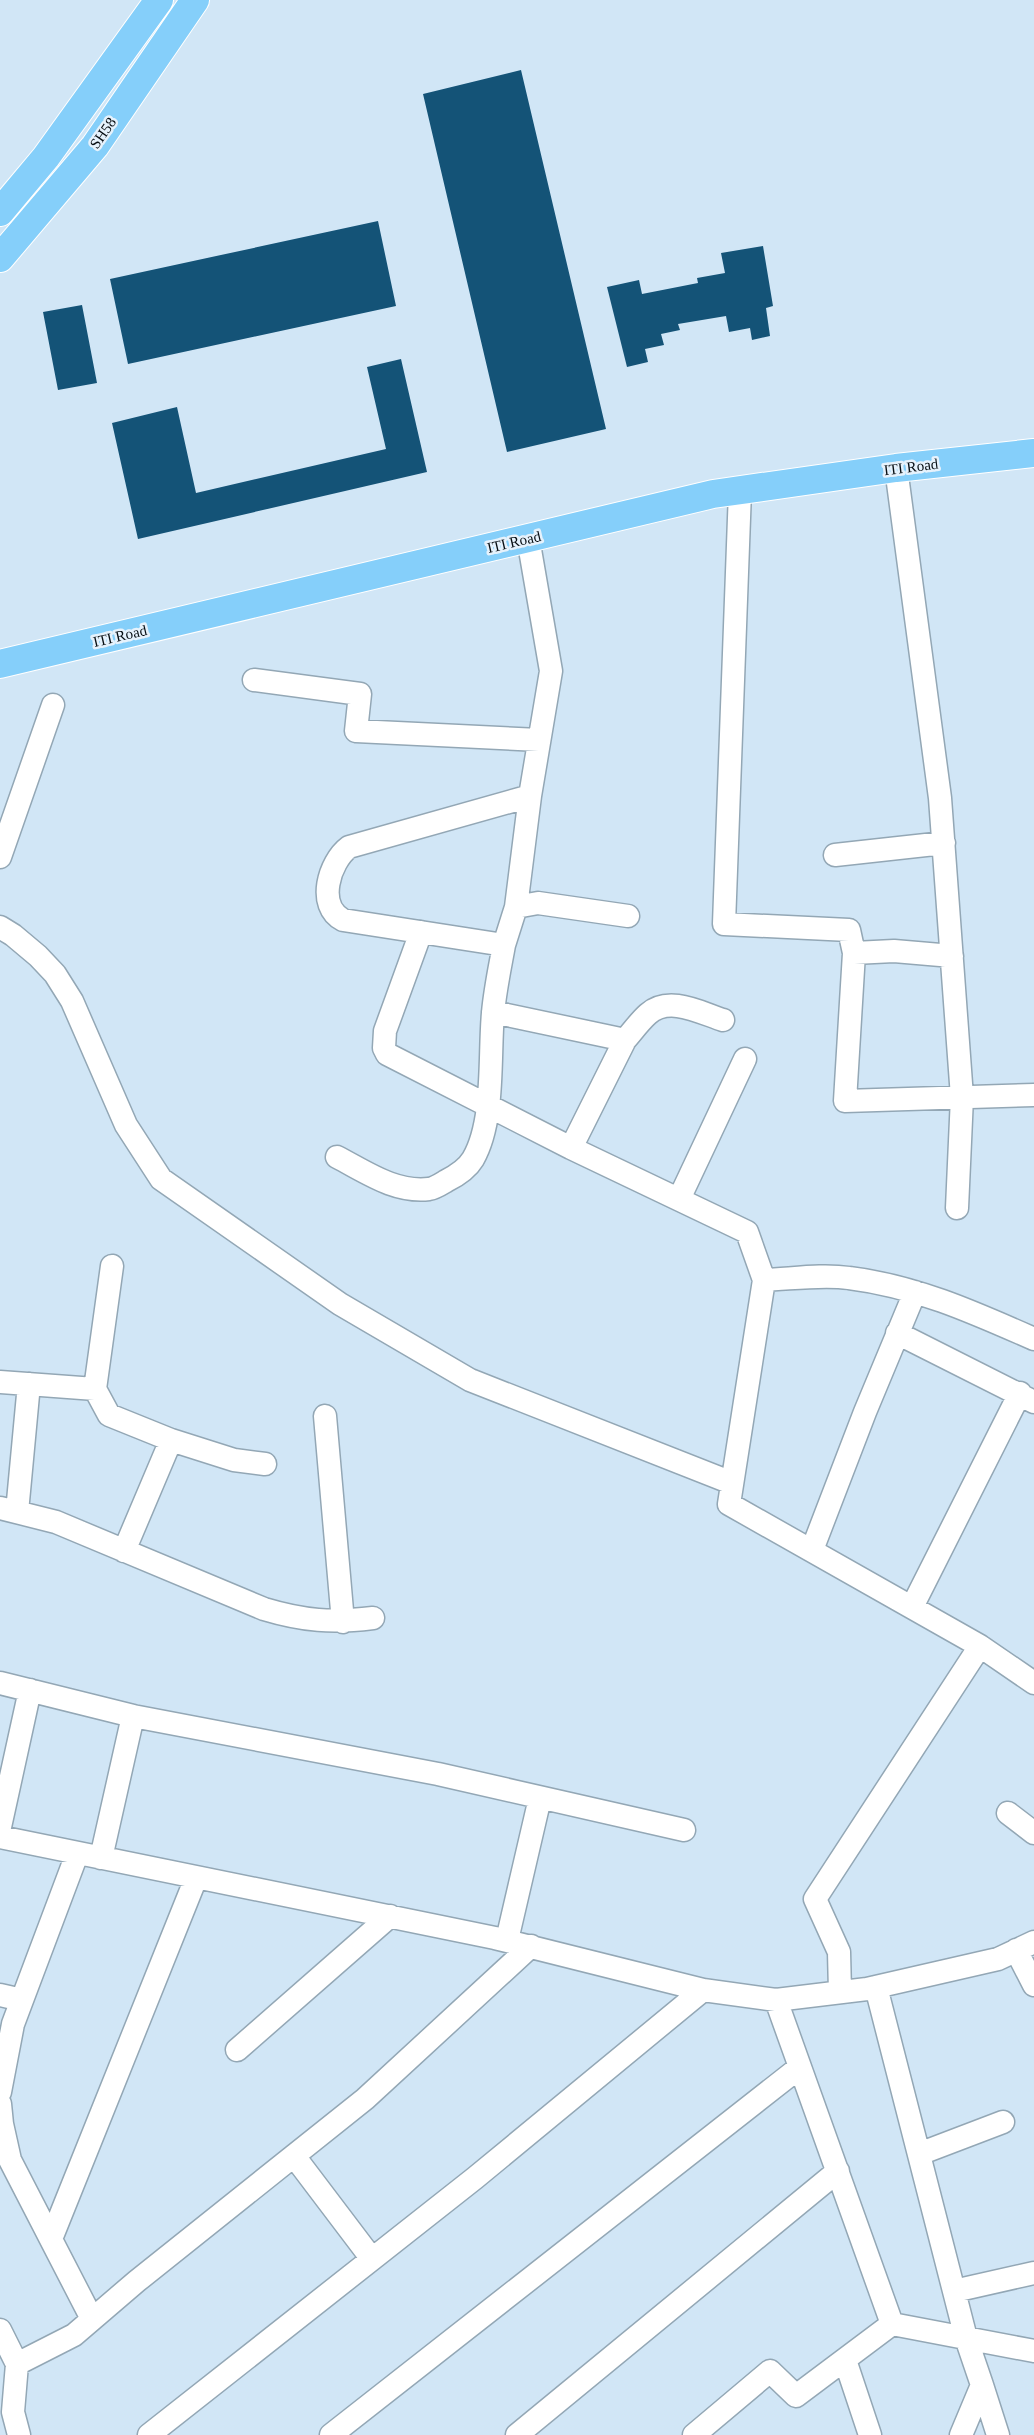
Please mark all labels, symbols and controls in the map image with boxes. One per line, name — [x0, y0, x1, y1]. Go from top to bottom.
street label: SH58 — [87, 114, 119, 152]
street label: ITI Road — [883, 456, 940, 478]
street label: ITI Road — [486, 528, 543, 556]
street label: ITI Road — [92, 622, 149, 650]

